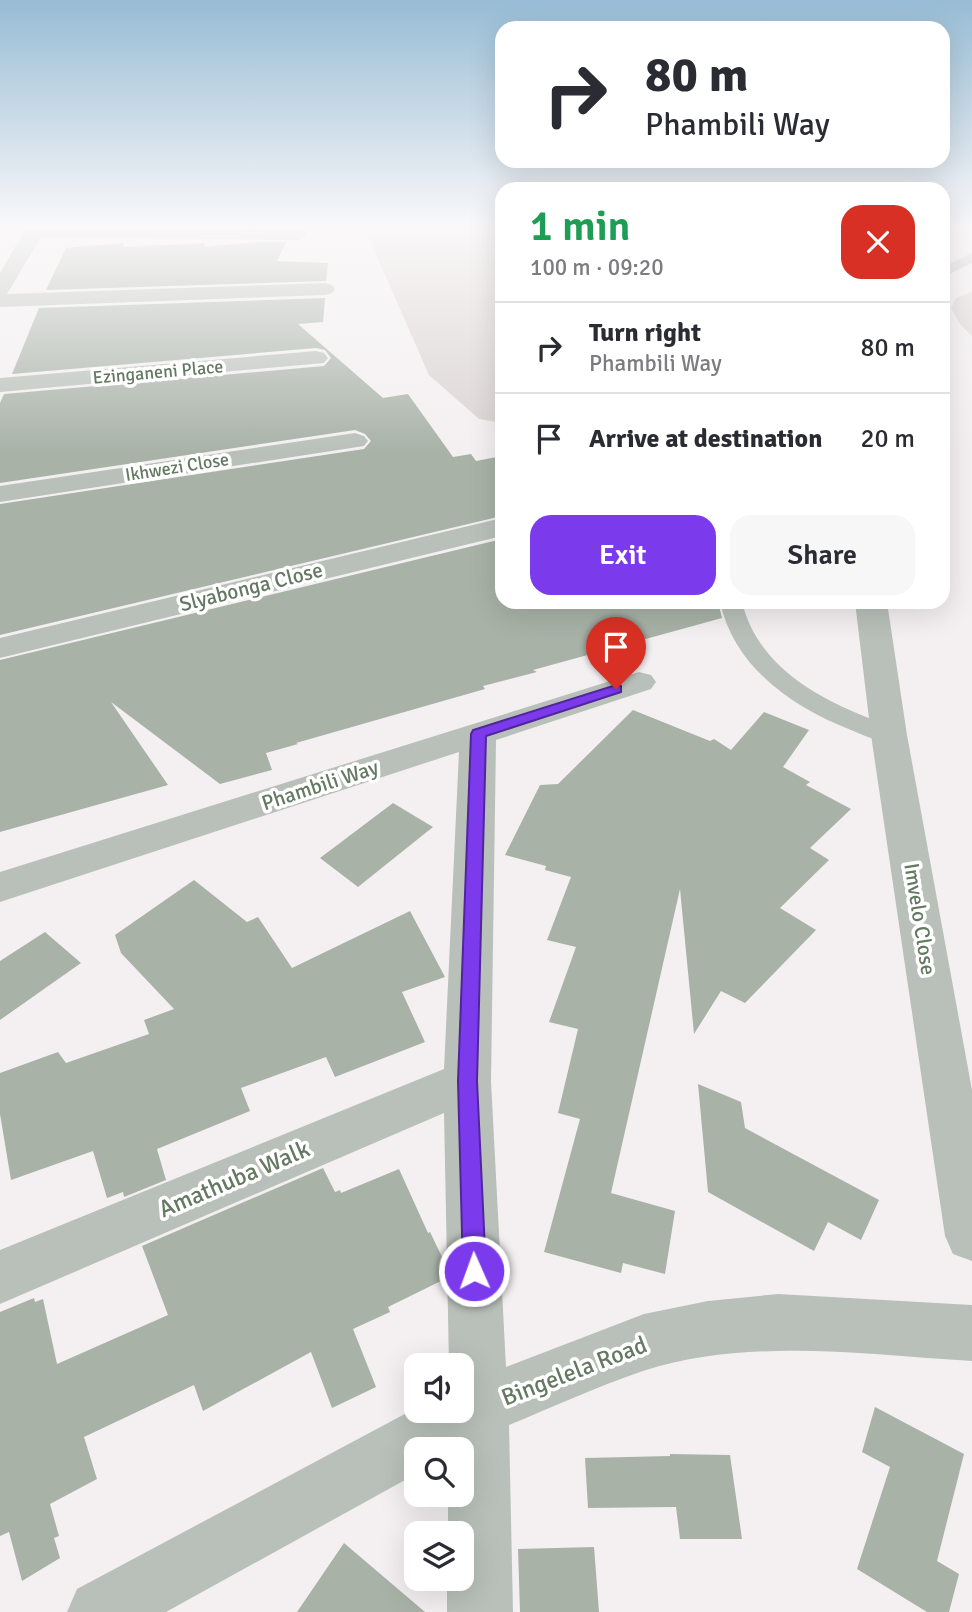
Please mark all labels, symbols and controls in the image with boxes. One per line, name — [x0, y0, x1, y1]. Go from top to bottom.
text: 80 m — [645, 45, 748, 105]
icon: right — [530, 49, 621, 140]
text: Phambili Way — [645, 105, 830, 144]
text: 1 min — [530, 201, 631, 252]
button: close — [841, 205, 915, 279]
text: 100 m · 09:20 — [530, 253, 664, 282]
text: Turn right — [589, 317, 701, 349]
icon: right — [530, 329, 568, 367]
text: 80 m — [860, 332, 915, 364]
text: Phambili Way — [589, 349, 722, 378]
street label: Ezinganeni Place — [92, 355, 224, 389]
icon: arrive — [530, 420, 568, 458]
text: Arrive at destination — [589, 423, 822, 455]
text: 20 m — [860, 423, 915, 455]
street label: Ikhwezi Close — [124, 448, 230, 486]
button: Exit — [530, 515, 716, 595]
button: Share — [730, 515, 915, 595]
street label: Slyabonga Close — [177, 557, 325, 617]
pin — [586, 617, 646, 689]
icon: arrive — [597, 628, 635, 666]
street label: Phambili Way — [258, 754, 382, 816]
street label: Imvelo Close — [898, 861, 942, 977]
street label: Amathuba Walk — [154, 1134, 314, 1224]
position arrow — [437, 1234, 511, 1308]
street label: Bingelela Road — [497, 1329, 651, 1413]
map controls — [404, 1353, 474, 1591]
button: sound — [404, 1353, 474, 1423]
button: search — [404, 1437, 474, 1507]
button: layers — [404, 1521, 474, 1591]

